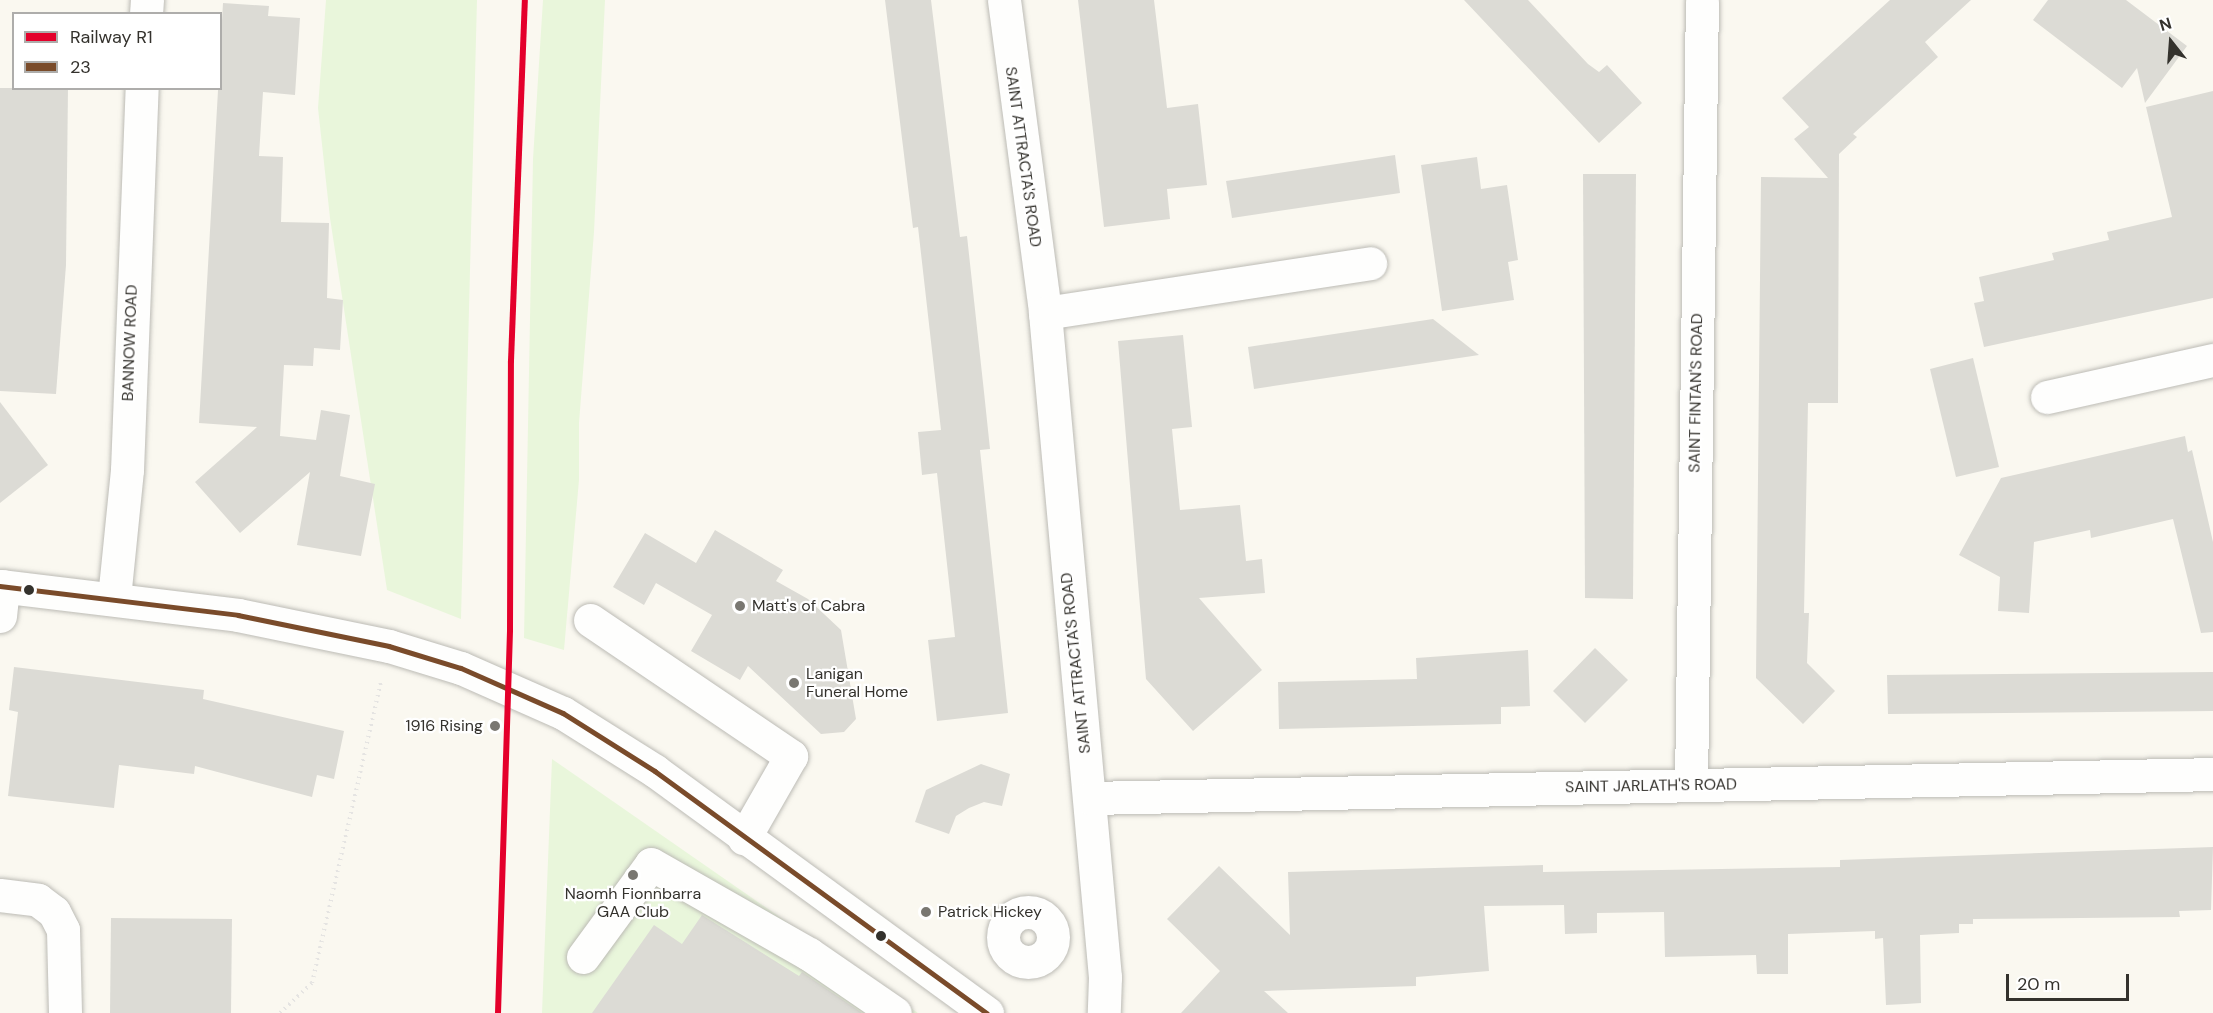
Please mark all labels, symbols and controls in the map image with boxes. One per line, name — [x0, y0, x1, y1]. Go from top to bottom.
legend — [12, 12, 222, 90]
north arrow — [2141, 12, 2201, 72]
text: N — [2157, 13, 2174, 36]
text: Railway R1 — [70, 25, 153, 49]
text: 23 — [70, 55, 91, 79]
street label: SAINT ATTRACTA'S ROAD — [1001, 66, 1045, 248]
street label: BANNOW ROAD — [118, 284, 142, 402]
street label: SAINT FINTAN'S ROAD — [1685, 313, 1707, 473]
street label: SAINT ATTRACTA'S ROAD — [1057, 571, 1095, 755]
unlabelled marker — [23, 584, 35, 596]
place label: Matt's of Cabra — [752, 596, 865, 616]
marker: Matt's of Cabra — [733, 599, 747, 613]
place label: Lanigan Funeral Home — [806, 664, 908, 702]
marker: Lanigan Funeral Home — [787, 676, 801, 690]
place label: 1916 Rising — [406, 716, 483, 736]
marker: 1916 Rising — [488, 719, 502, 733]
street label: SAINT JARLATH'S ROAD — [1565, 775, 1737, 797]
marker: Naomh Fionnbarra GAA Club — [626, 868, 640, 882]
place label: Naomh Fionnbarra GAA Club — [565, 884, 701, 922]
place label: Patrick Hickey — [938, 902, 1042, 922]
marker: Patrick Hickey — [919, 905, 933, 919]
unlabelled marker — [875, 930, 887, 942]
scale bar — [2009, 962, 2132, 1000]
text: 20 m — [2017, 972, 2060, 996]

